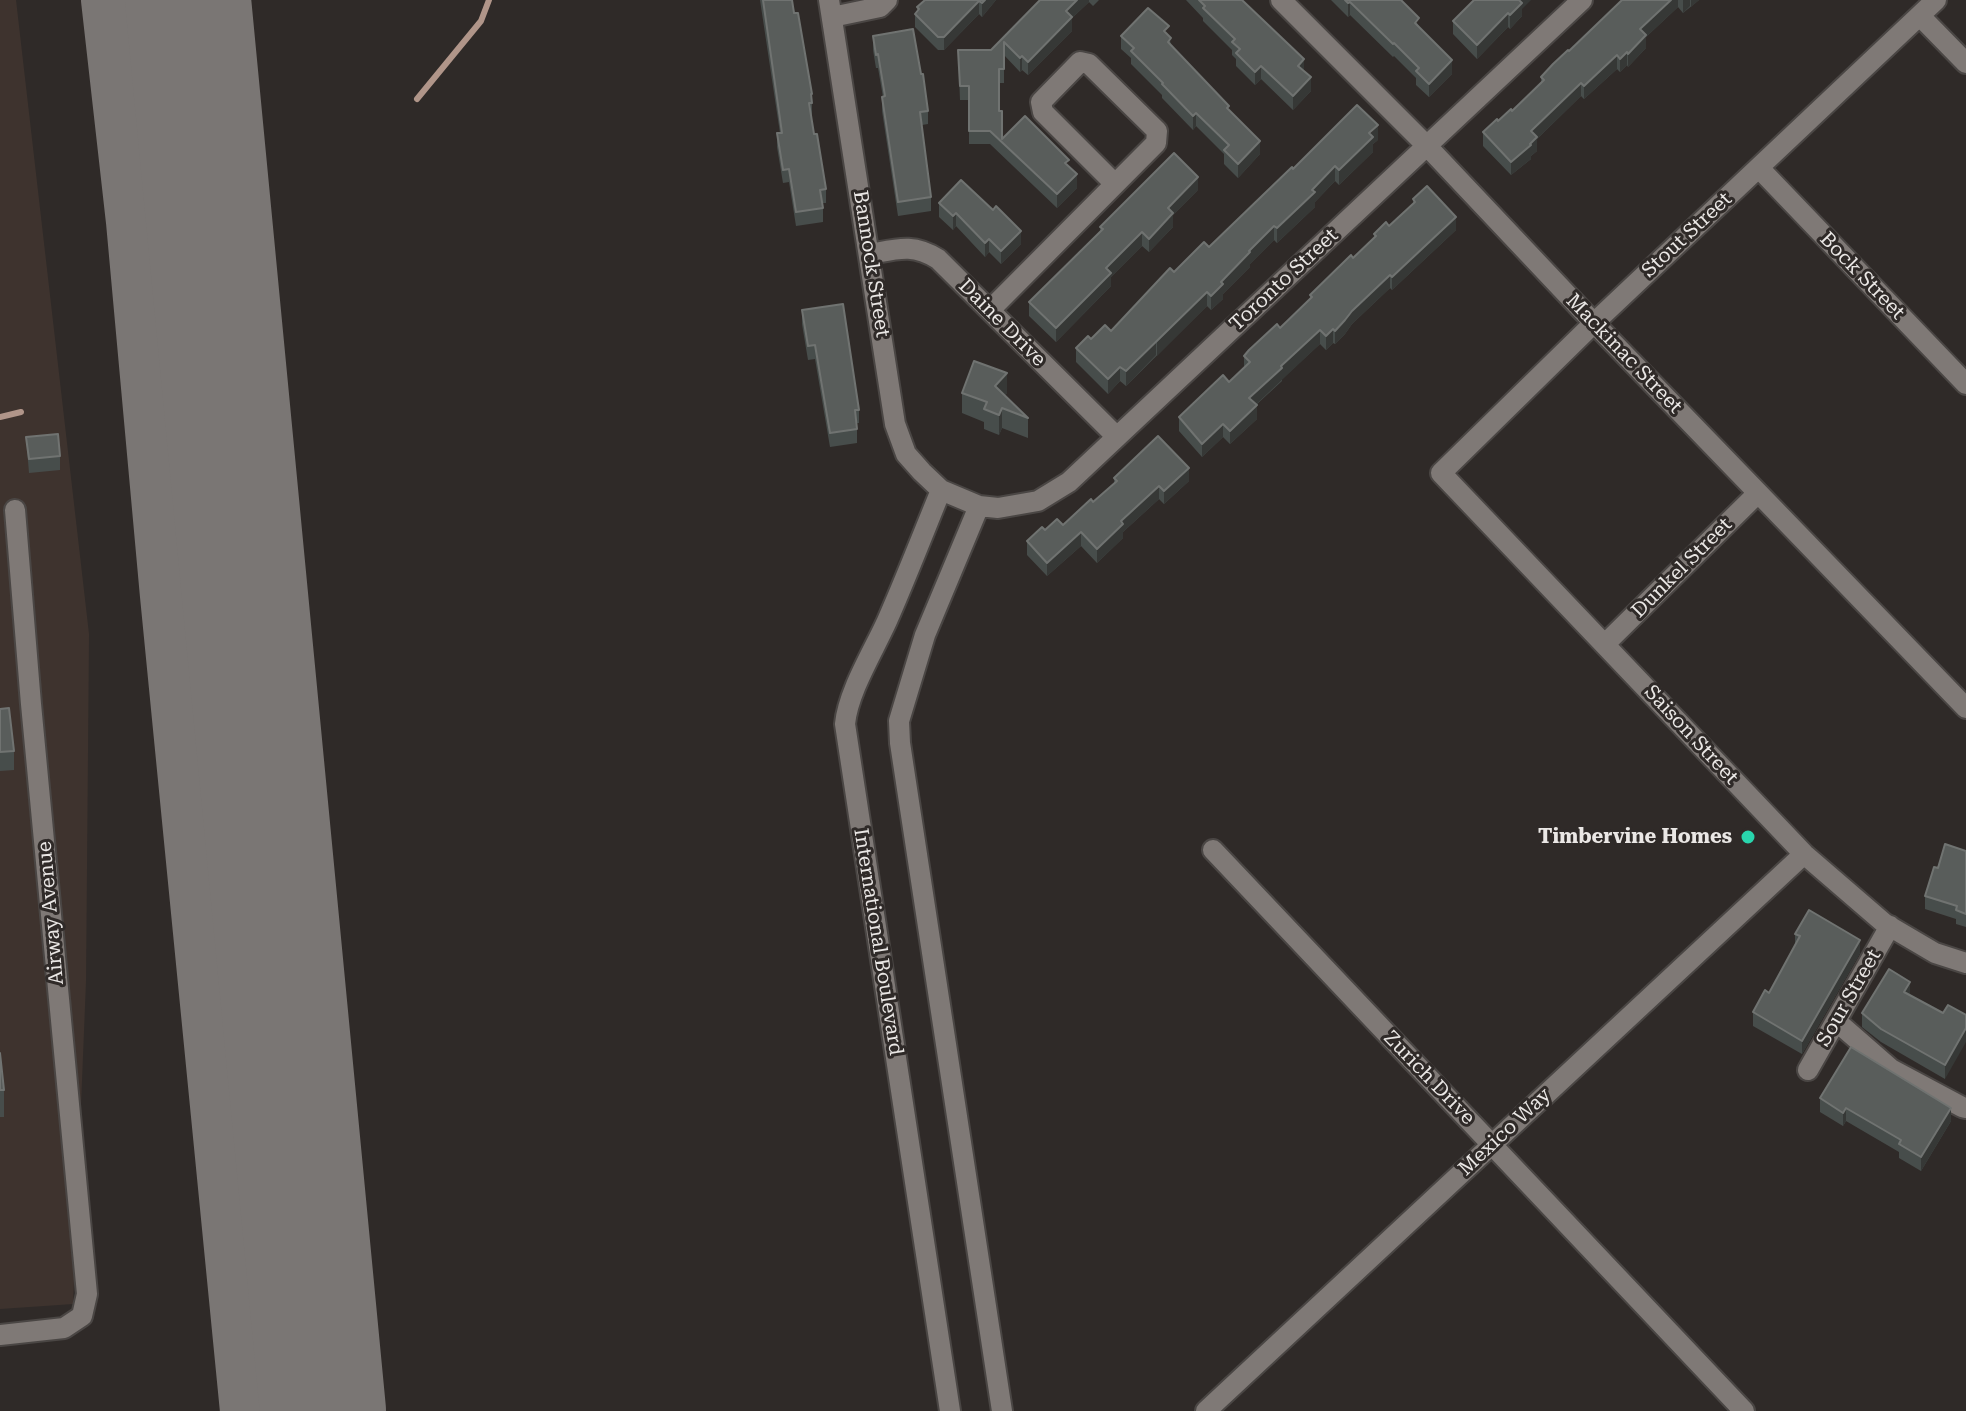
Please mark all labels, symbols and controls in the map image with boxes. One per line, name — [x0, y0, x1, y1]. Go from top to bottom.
street label: Stout Street — [1637, 187, 1737, 283]
street label: Bannock Street — [848, 189, 894, 339]
street label: Toronto Street — [1225, 224, 1343, 336]
street label: Bock Street — [1814, 227, 1910, 325]
street label: Daine Drive — [953, 274, 1051, 372]
street label: Mackinac Street — [1561, 289, 1687, 419]
street label: Dunkel Street — [1627, 513, 1737, 623]
street label: Saison Street — [1639, 680, 1743, 790]
place label: Timbervine Homes — [1538, 825, 1732, 849]
street label: International Boulevard — [848, 827, 908, 1057]
marker: Timbervine Homes — [1739, 828, 1757, 846]
street label: Airway Avenue — [33, 840, 69, 986]
street label: Sour Street — [1812, 945, 1886, 1051]
street label: Zurich Drive — [1378, 1026, 1480, 1130]
street label: Mexico Way — [1454, 1083, 1556, 1181]

